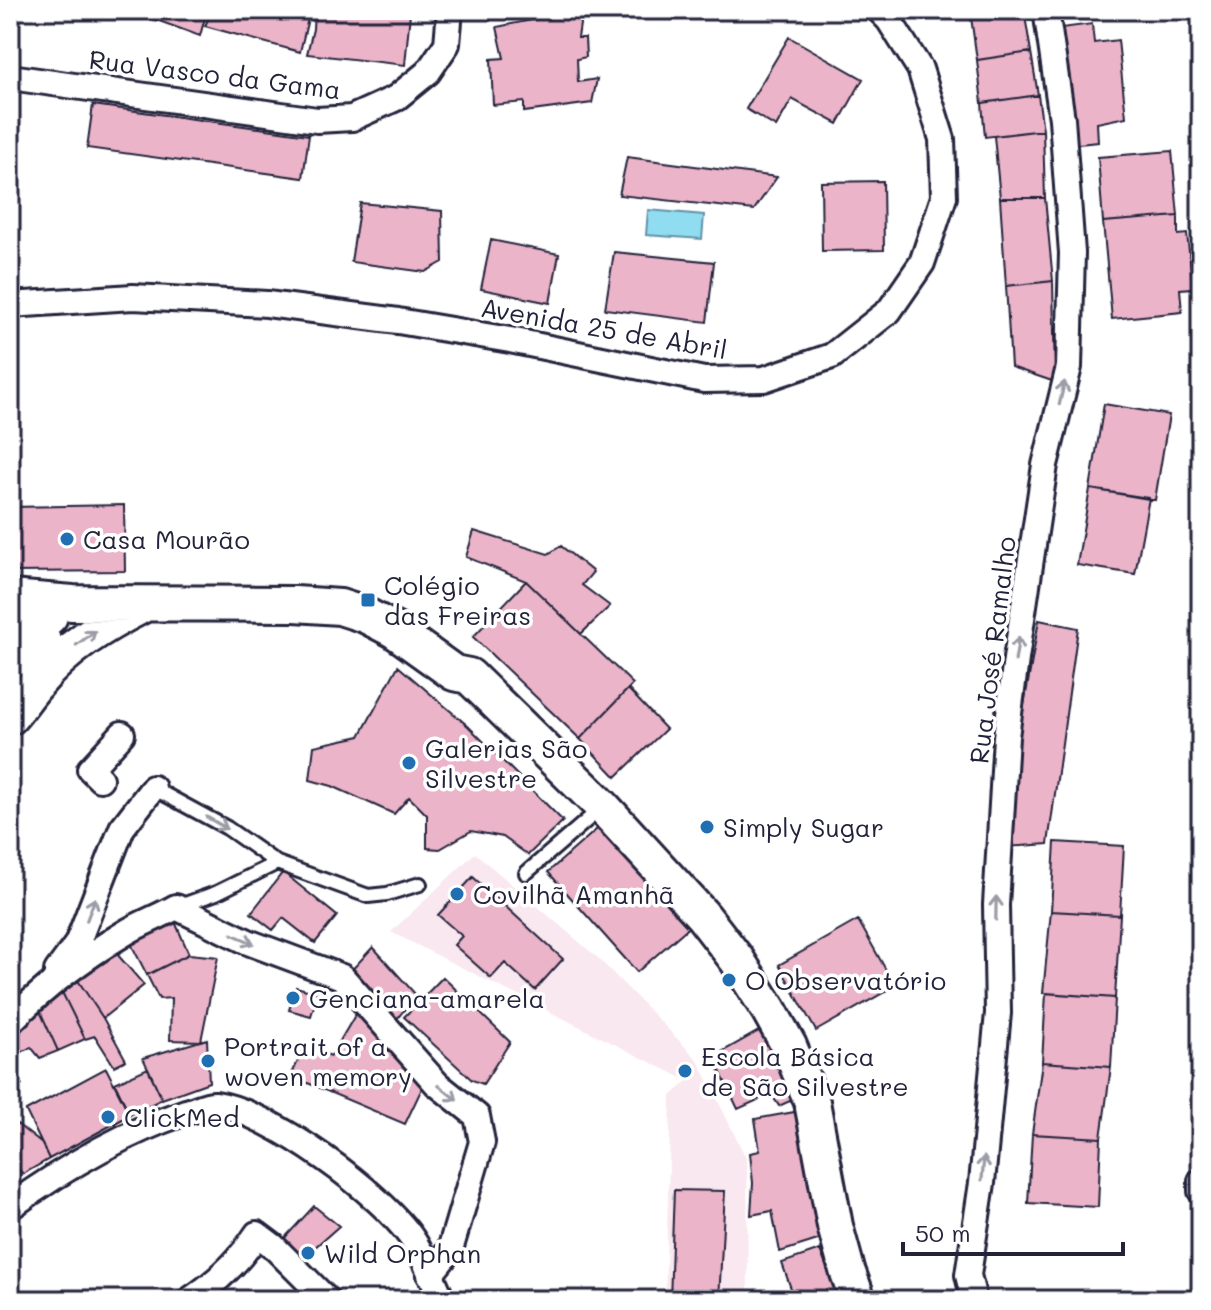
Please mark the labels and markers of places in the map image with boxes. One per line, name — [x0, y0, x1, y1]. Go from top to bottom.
place label: Casa Mourão — [83, 522, 250, 556]
marker: Casa Mourão — [58, 530, 76, 548]
place label: Colégio das Freiras — [384, 568, 531, 632]
marker: Colégio das Freiras — [359, 591, 377, 609]
place label: Galerias São Silvestre — [425, 731, 588, 795]
marker: Galerias São Silvestre — [400, 754, 418, 772]
place label: Simply Sugar — [723, 810, 884, 844]
marker: Simply Sugar — [698, 818, 716, 836]
place label: Covilhã Amanhã — [473, 877, 675, 911]
marker: Covilhã Amanhã — [448, 885, 466, 903]
place label: O Observatório — [745, 963, 946, 997]
marker: O Observatório — [720, 971, 738, 989]
place label: Genciana-amarela — [309, 981, 545, 1015]
marker: Genciana-amarela — [284, 989, 302, 1007]
place label: Portrait of a woven memory — [224, 1029, 412, 1093]
place label: Escola Básica de São Silvestre — [701, 1039, 909, 1103]
marker: Portrait of a woven memory — [199, 1052, 217, 1070]
marker: Escola Básica de São Silvestre — [676, 1062, 694, 1080]
place label: ClickMed — [124, 1100, 239, 1134]
marker: ClickMed — [99, 1108, 117, 1126]
place label: Wild Orphan — [324, 1236, 481, 1270]
marker: Wild Orphan — [299, 1244, 317, 1262]

